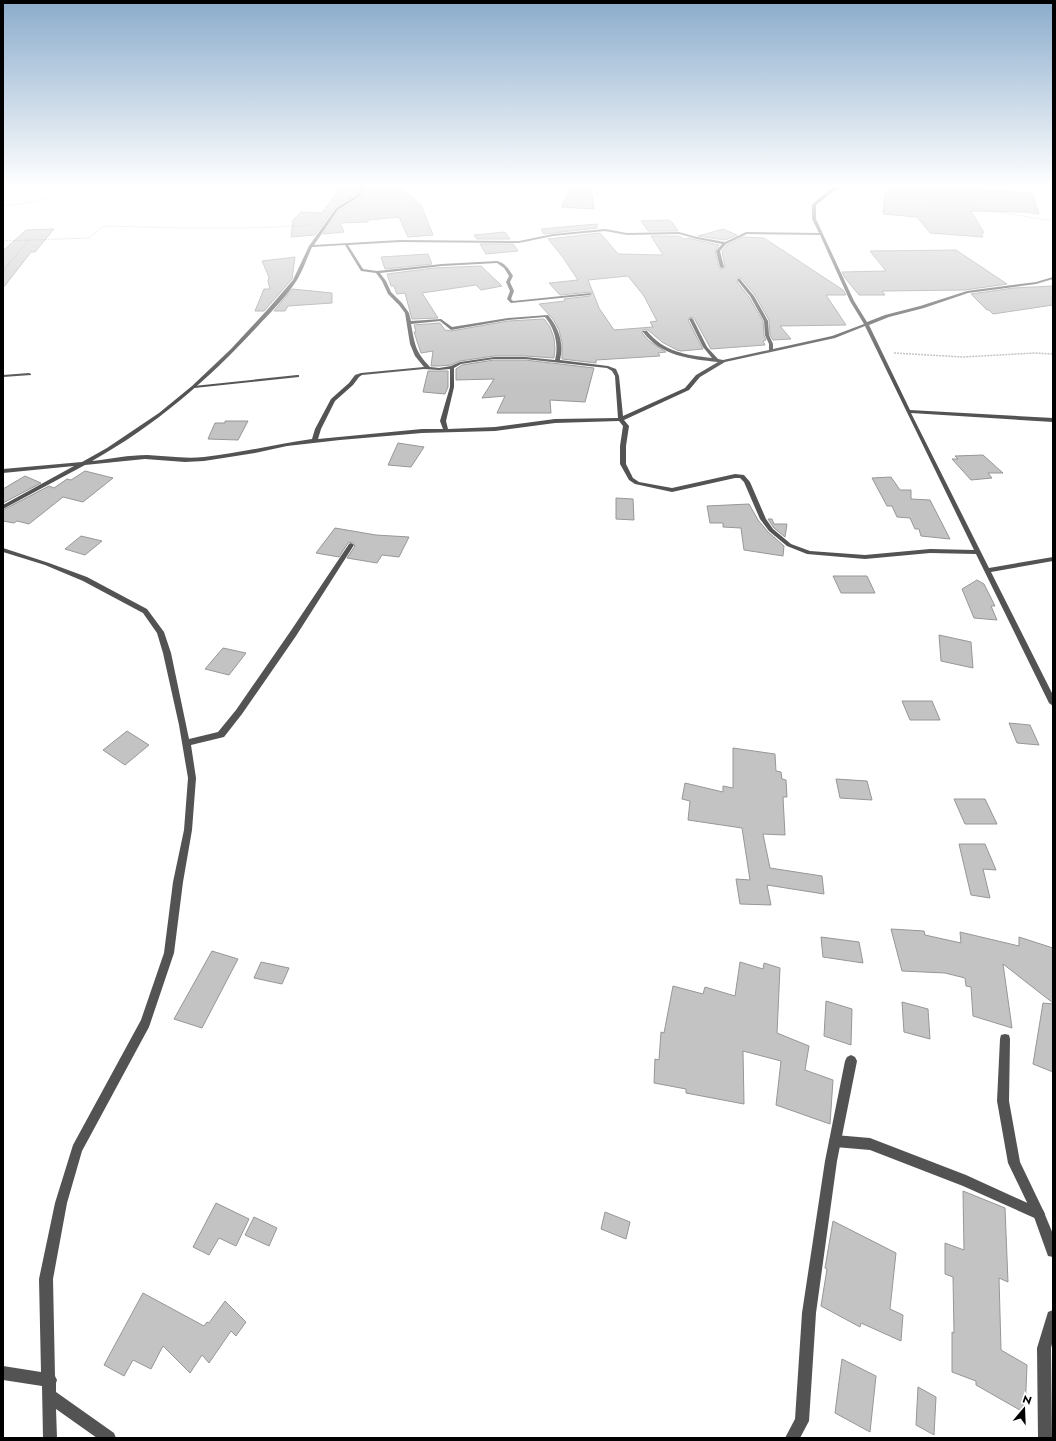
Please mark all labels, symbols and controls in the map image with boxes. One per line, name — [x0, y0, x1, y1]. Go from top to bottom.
north arrow — [1004, 1389, 1044, 1429]
text: N — [1021, 1391, 1034, 1409]

